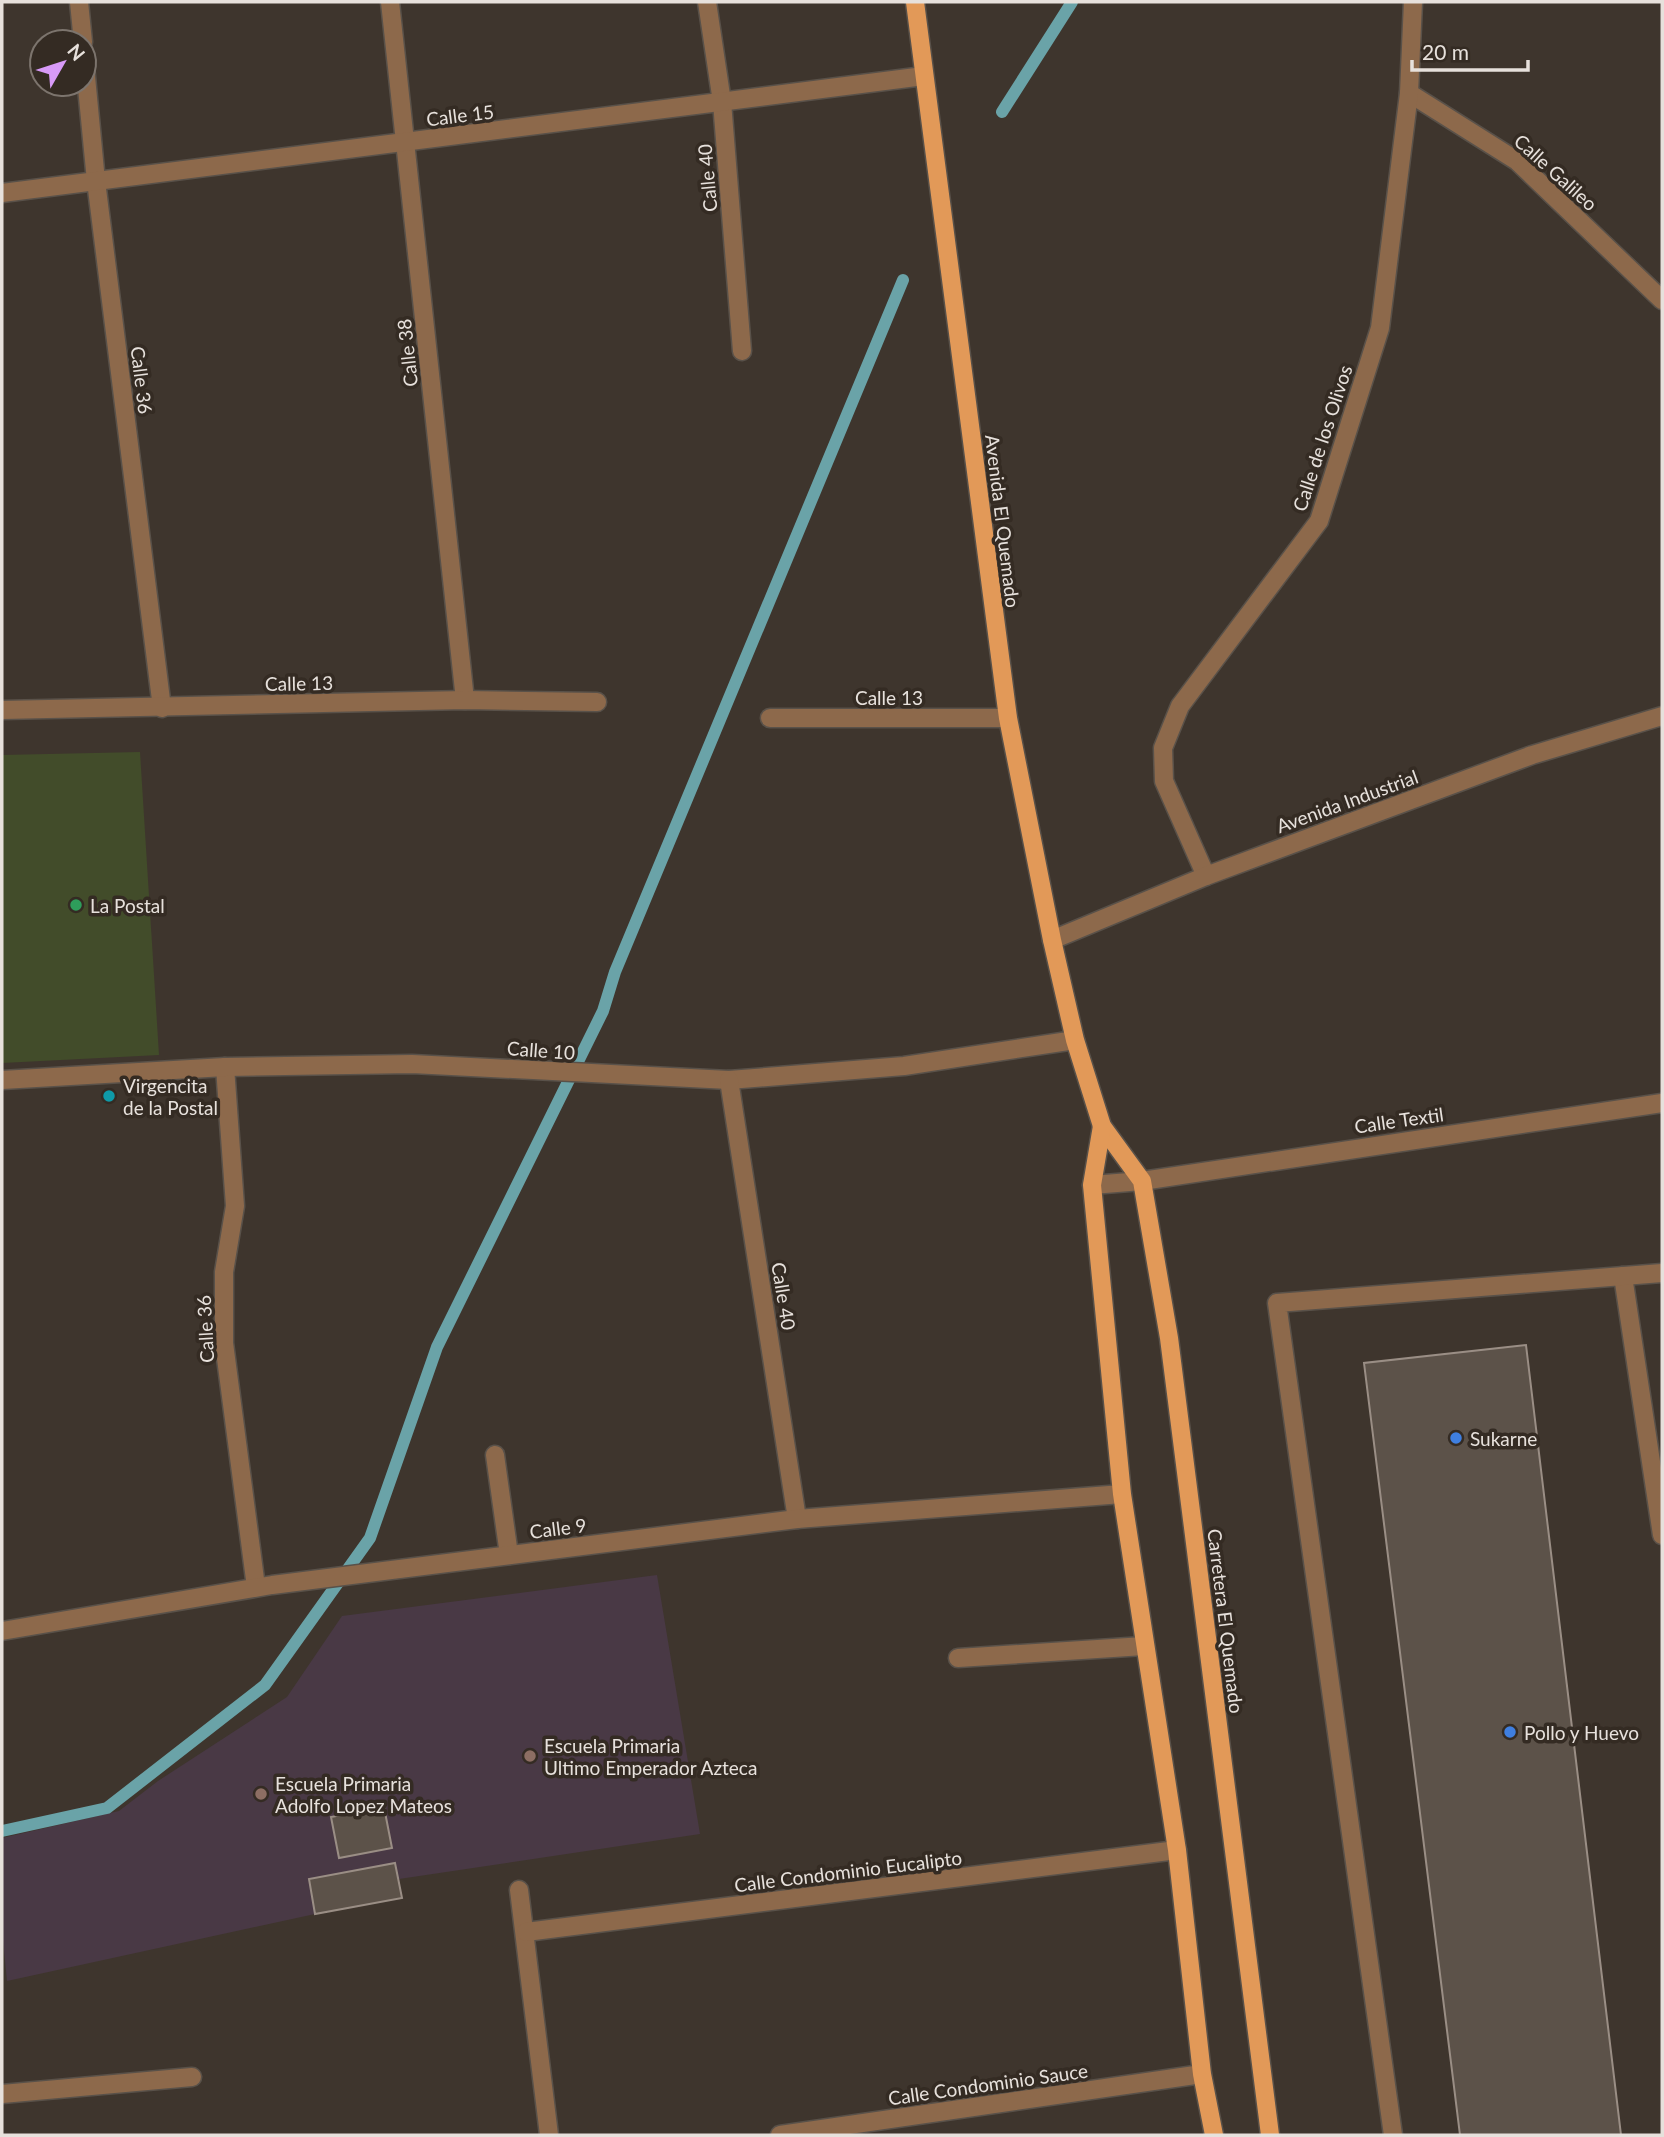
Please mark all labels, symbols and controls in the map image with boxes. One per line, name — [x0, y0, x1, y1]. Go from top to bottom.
north arrow — [28, 28, 98, 98]
scale bar — [1412, 28, 1528, 72]
text: N — [63, 39, 90, 65]
text: 20 m — [1422, 39, 1469, 64]
street label: Calle 15 — [425, 99, 495, 131]
street label: Calle Galileo — [1510, 129, 1602, 215]
street label: Calle 40 — [693, 143, 721, 213]
street label: Calle 38 — [392, 318, 422, 388]
street label: Calle 36 — [126, 345, 158, 415]
street label: Calle de los Olivos — [1288, 362, 1356, 514]
street label: Avenida El Quemado — [981, 433, 1025, 609]
street label: Calle 13 — [265, 671, 333, 695]
street label: Calle 13 — [855, 686, 923, 709]
street label: Avenida Industrial — [1273, 765, 1421, 837]
place label: La Postal — [90, 894, 165, 917]
marker: La Postal — [68, 897, 84, 913]
street label: Calle 10 — [506, 1036, 576, 1064]
place label: Virgencita de la Postal — [123, 1074, 218, 1119]
marker: Virgencita de la Postal — [101, 1088, 117, 1104]
street label: Calle Textil — [1353, 1102, 1445, 1138]
street label: Calle 40 — [767, 1261, 801, 1331]
street label: Calle 36 — [192, 1294, 218, 1364]
place label: Sukarne — [1470, 1427, 1537, 1450]
marker: Sukarne — [1448, 1430, 1464, 1446]
street label: Calle 9 — [528, 1513, 588, 1543]
street label: Carretera El Quemado — [1203, 1527, 1249, 1715]
place label: Pollo y Huevo — [1524, 1721, 1639, 1744]
marker: Pollo y Huevo — [1502, 1724, 1518, 1740]
place label: Escuela Primaria Ultimo Emperador Azteca — [544, 1734, 757, 1779]
marker: Escuela Primaria Ultimo Emperador Azteca — [522, 1748, 538, 1764]
place label: Escuela Primaria Adolfo Lopez Mateos — [275, 1772, 452, 1817]
marker: Escuela Primaria Adolfo Lopez Mateos — [253, 1786, 269, 1802]
street label: Calle Condominio Eucalipto — [733, 1846, 963, 1896]
street label: Calle Condominio Sauce — [887, 2059, 1089, 2109]

